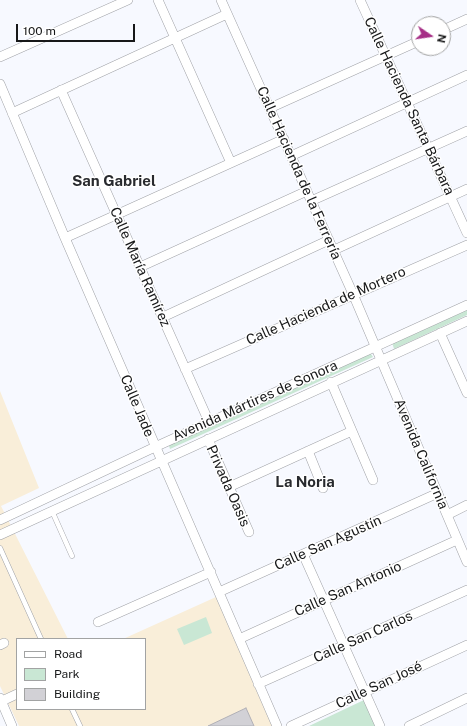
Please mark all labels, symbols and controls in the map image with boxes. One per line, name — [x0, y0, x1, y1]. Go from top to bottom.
street label: Calle Hacienda Santa Bárbara — [360, 14, 458, 198]
scale bar — [18, 16, 137, 42]
north arrow — [411, 16, 451, 56]
text: 100 m — [23, 24, 56, 38]
text: N — [435, 33, 449, 44]
street label: Calle Hacienda de la Ferrería — [253, 84, 345, 262]
district label: San Gabriel — [72, 172, 156, 190]
street label: Calle María Ramírez — [106, 205, 174, 329]
street label: Calle Hacienda de Mortero — [244, 263, 408, 349]
street label: Avenida Mártires de Sonora — [170, 357, 340, 445]
street label: Calle Jade — [116, 372, 158, 440]
street label: Avenida California — [390, 396, 452, 512]
street label: Privada Oasis — [203, 443, 253, 529]
district label: La Noria — [275, 473, 335, 491]
street label: Calle San Agustín — [272, 512, 384, 574]
street label: Calle San Antonio — [292, 558, 404, 620]
street label: Calle San Carlos — [311, 608, 415, 666]
legend — [16, 638, 146, 710]
text: Road — [54, 647, 82, 661]
street label: Calle San José — [333, 658, 425, 712]
text: Park — [54, 667, 80, 681]
text: Building — [54, 687, 100, 701]

